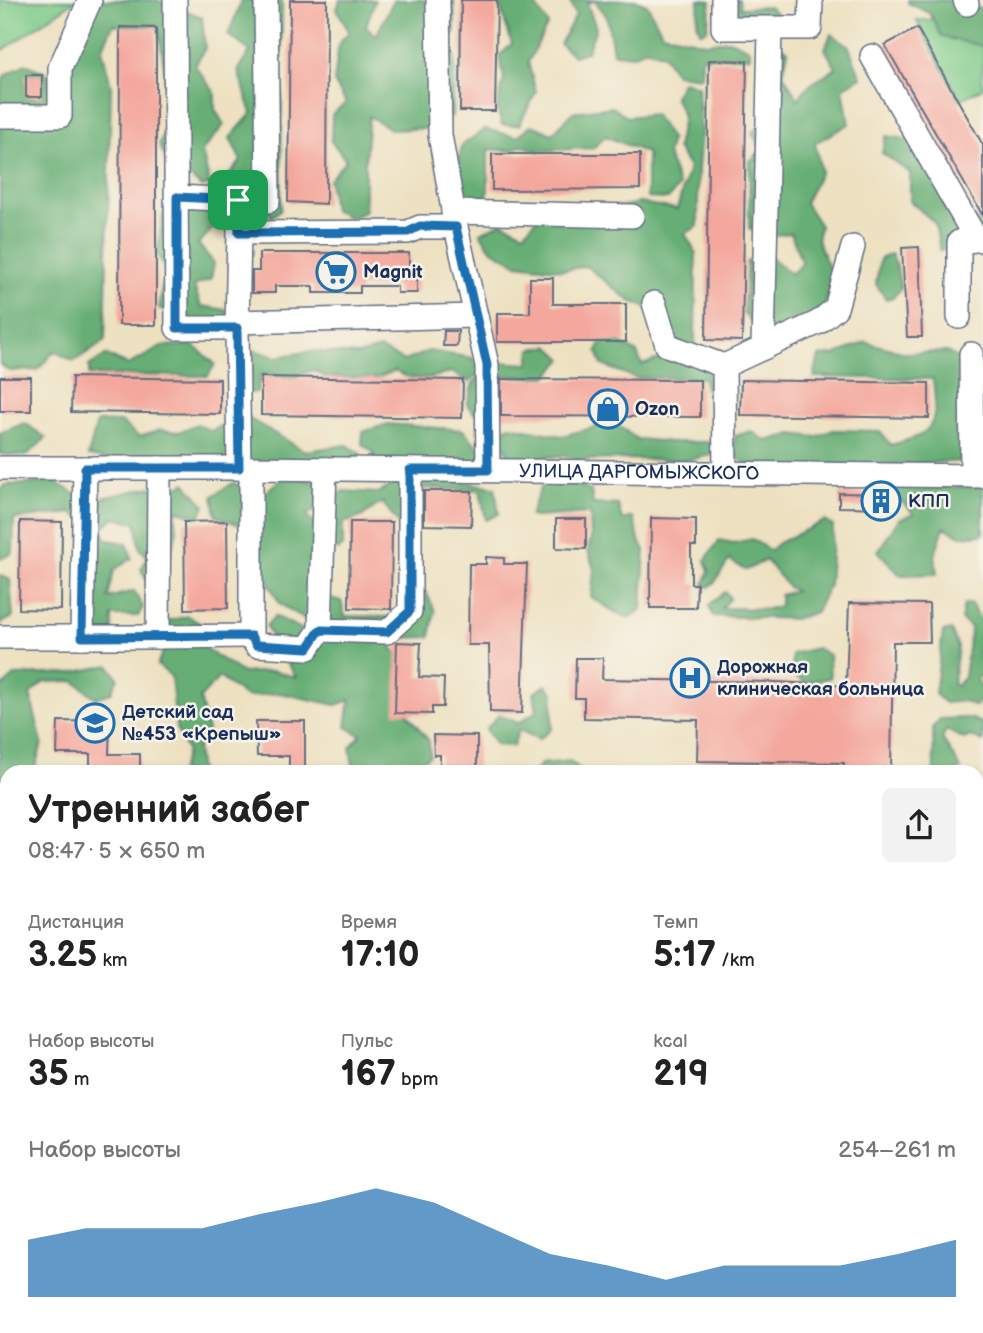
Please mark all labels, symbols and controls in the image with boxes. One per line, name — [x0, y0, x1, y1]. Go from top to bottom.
pin — [208, 170, 268, 230]
icon: arrive — [219, 181, 257, 219]
supermarket icon: Magnit — [315, 251, 357, 293]
place label: Magnit — [363, 261, 423, 284]
shop icon: Ozon — [587, 388, 629, 430]
place label: Ozon — [635, 398, 679, 421]
street label: УЛИЦА ДАРГОМЫЖСКОГО — [519, 459, 760, 485]
building icon: КПП — [860, 480, 902, 522]
place label: КПП — [908, 490, 950, 513]
place label: Дорожная клиническая больница — [717, 656, 925, 701]
hospital icon: Дорожная клиническая больница — [669, 657, 711, 699]
place label: Детский сад №453 «Крепыш» — [122, 701, 281, 746]
school or university icon: Детский сад №453 «Крепыш» — [74, 702, 116, 744]
text: Утренний забег — [28, 788, 310, 833]
button: share — [882, 788, 956, 862]
text: 08:47 · 5 × 650 m — [28, 837, 205, 865]
text: Дистанция — [28, 911, 124, 934]
text: Время — [341, 911, 397, 934]
text: Темп — [653, 911, 698, 934]
text: 3.25 — [28, 934, 97, 977]
text: 17:10 — [341, 934, 420, 977]
text: 5:17 — [653, 934, 716, 977]
text: km — [97, 949, 127, 972]
text: /km — [716, 949, 755, 972]
text: Набор высоты — [28, 1030, 154, 1053]
text: Пульс — [341, 1030, 393, 1053]
text: kcal — [653, 1030, 687, 1053]
text: 35 — [28, 1053, 69, 1096]
text: 167 — [341, 1053, 396, 1096]
text: 219 — [653, 1053, 709, 1096]
text: m — [69, 1068, 89, 1091]
text: bpm — [396, 1068, 438, 1091]
text: Набор высоты — [28, 1136, 181, 1164]
text: 254–261 m — [838, 1136, 956, 1164]

